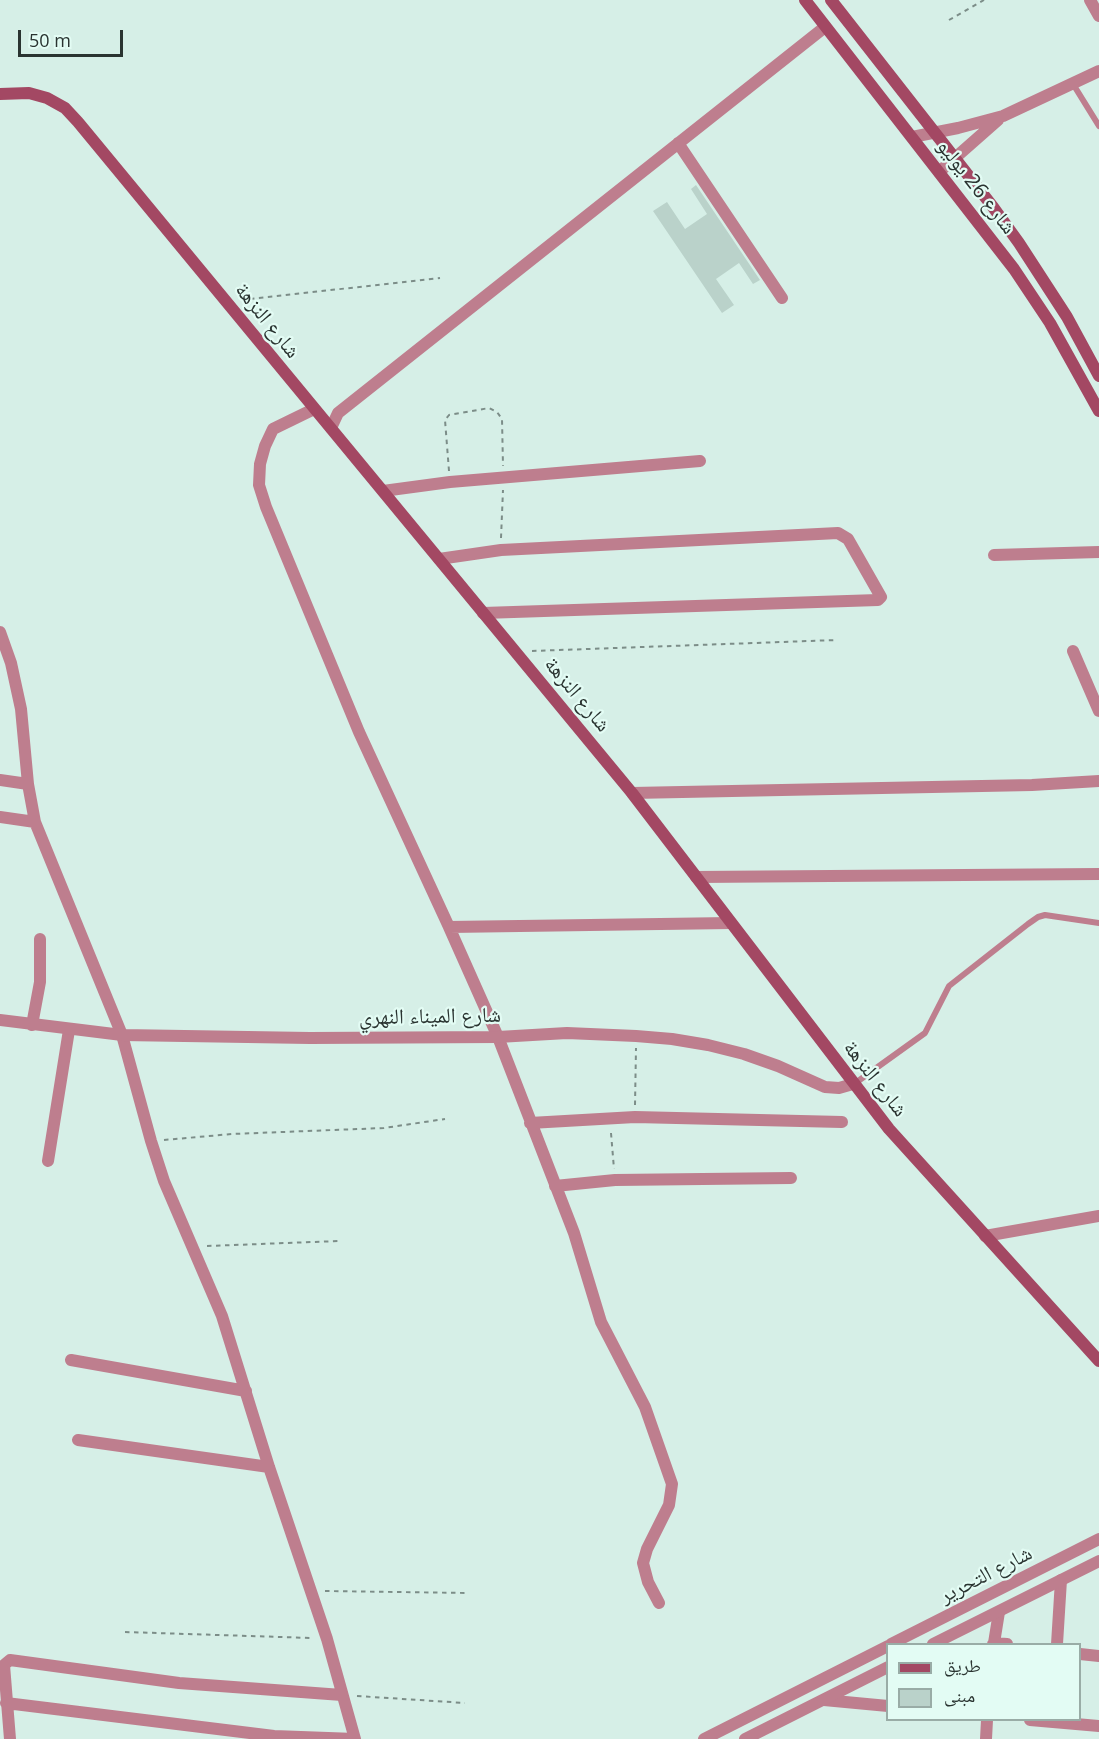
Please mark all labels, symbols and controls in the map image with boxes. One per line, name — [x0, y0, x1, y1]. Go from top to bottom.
scale bar — [21, 18, 126, 56]
text: 50 m — [29, 28, 71, 52]
street label: شارع 26 يوليو — [931, 134, 1021, 240]
street label: شارع النزهة — [229, 278, 305, 364]
street label: شارع النزهة — [539, 653, 615, 737]
street label: شارع الميناء النهري — [359, 1003, 501, 1031]
street label: شارع النزهة — [837, 1036, 913, 1122]
street label: شارع التحرير — [935, 1541, 1037, 1609]
legend — [886, 1643, 1081, 1721]
text: طريق — [944, 1653, 981, 1677]
text: مبنى — [944, 1683, 975, 1707]

